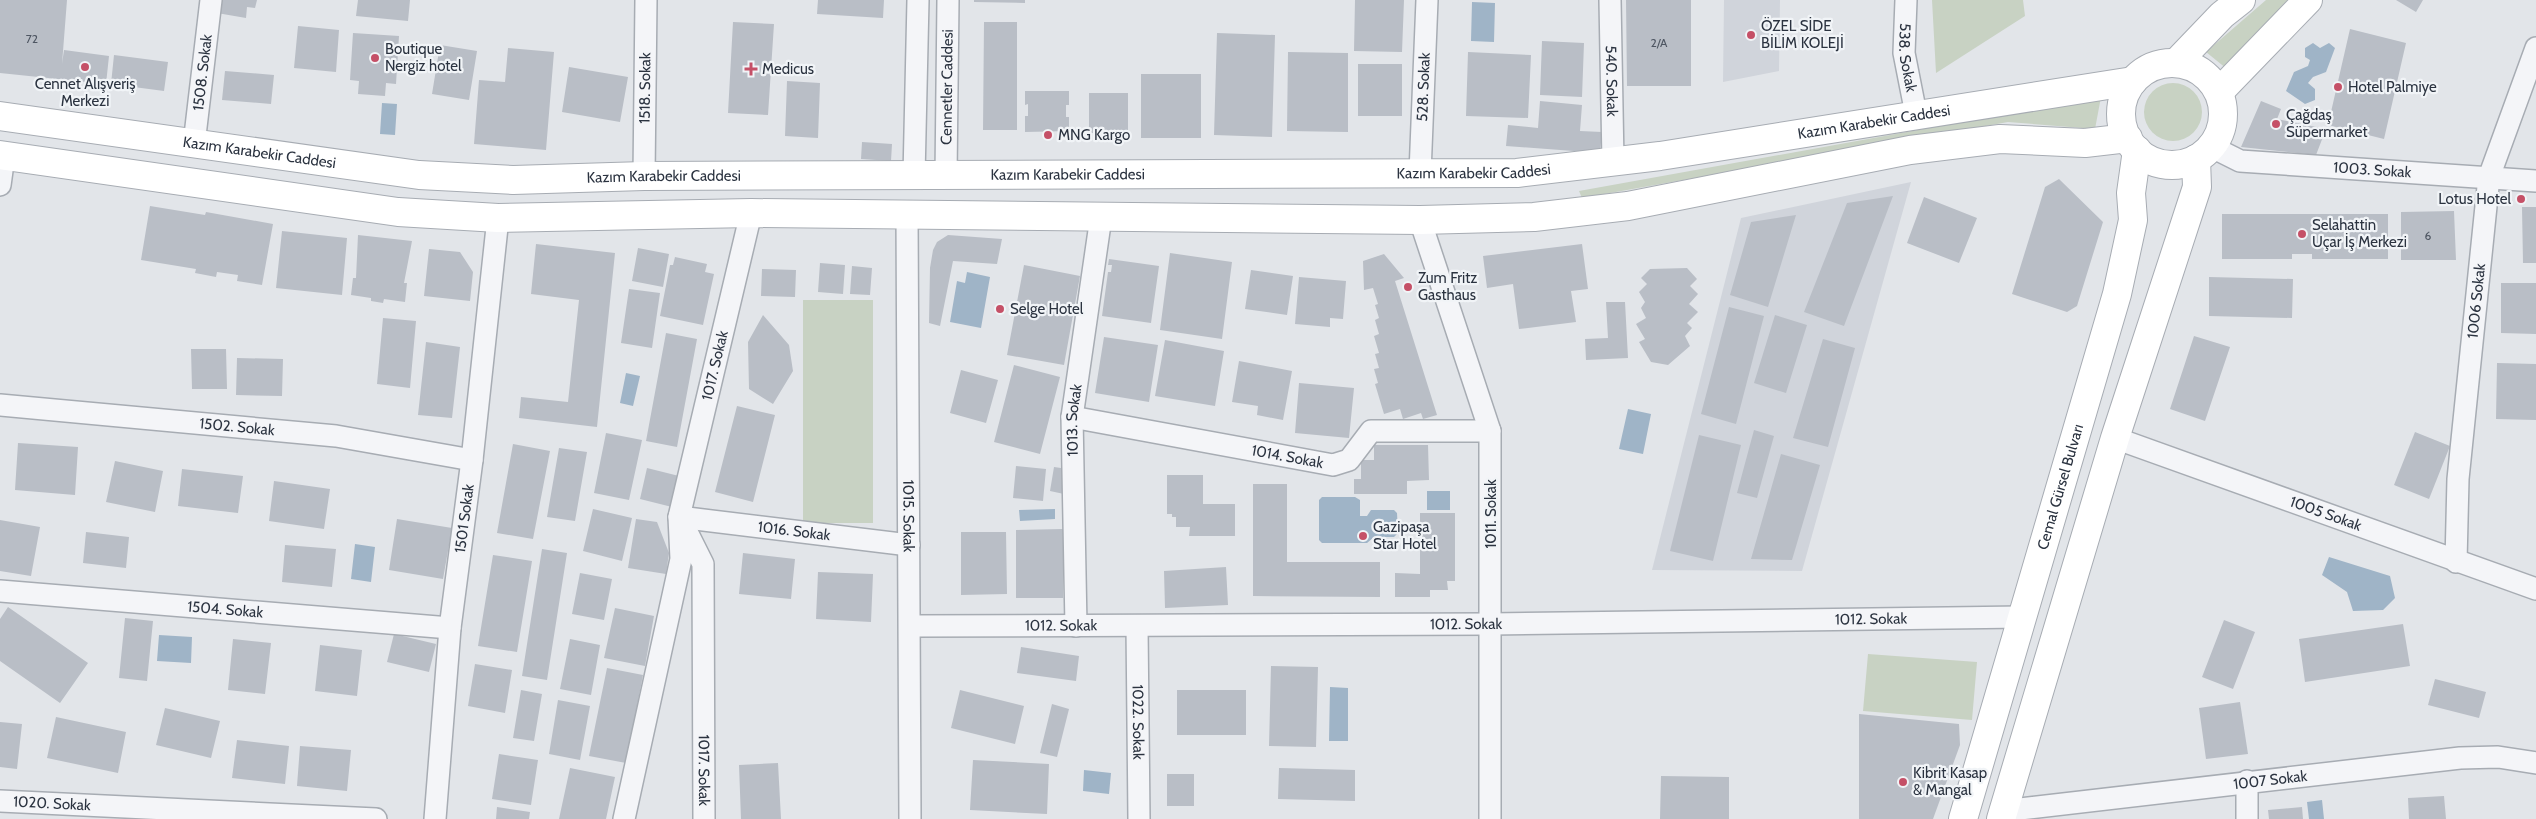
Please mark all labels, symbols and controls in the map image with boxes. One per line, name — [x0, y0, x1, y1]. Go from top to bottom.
place label: ÖZEL SİDE BİLİM KOLEJİ — [1761, 16, 1844, 52]
street label: 538. Sokak — [1895, 23, 1921, 94]
street label: Cennetler Caddesi — [937, 29, 957, 145]
marker: ÖZEL SİDE BİLİM KOLEJİ — [1745, 29, 1757, 41]
house number: 72 — [26, 31, 38, 46]
street label: 1508. Sokak — [189, 33, 216, 112]
house number: 2/A — [1651, 35, 1668, 50]
place label: Boutique Nergiz hotel — [385, 40, 462, 75]
street label: 540. Sokak — [1602, 45, 1621, 117]
marker: Boutique Nergiz hotel — [369, 52, 381, 64]
street label: 1518. Sokak — [636, 52, 654, 124]
street label: 528. Sokak — [1413, 52, 1434, 122]
place label: Medicus — [762, 60, 814, 78]
marker: Cennet Alışveriş Merkezi — [79, 61, 91, 73]
marker: Medicus — [744, 62, 758, 76]
place label: Cennet Alışveriş Merkezi — [35, 75, 135, 110]
place label: Hotel Palmiye — [2348, 78, 2437, 96]
marker: Hotel Palmiye — [2332, 81, 2344, 93]
street label: Kazım Karabekir Caddesi — [1796, 101, 1952, 143]
place label: Çağdaş Süpermarket — [2286, 106, 2368, 141]
marker: Çağdaş Süpermarket — [2270, 118, 2282, 130]
place label: MNG Kargo — [1058, 126, 1130, 144]
marker: MNG Kargo — [1042, 129, 1054, 141]
street label: Kazım Karabekir Caddesi — [182, 133, 337, 172]
street label: 1003. Sokak — [2333, 158, 2412, 182]
street label: Kazım Karabekir Caddesi — [1396, 160, 1552, 182]
street label: Kazım Karabekir Caddesi — [990, 165, 1145, 184]
street label: Kazım Karabekir Caddesi — [586, 167, 741, 187]
place label: Lotus Hotel — [2438, 190, 2511, 208]
marker: Lotus Hotel — [2515, 193, 2527, 205]
place label: Selahattin Uçar İş Merkezi — [2312, 216, 2407, 251]
marker: Selahattin Uçar İş Merkezi — [2296, 228, 2308, 240]
house number: 6 — [2425, 228, 2432, 243]
street label: 1006 Sokak — [2463, 262, 2489, 339]
place label: Zum Fritz Gasthaus — [1418, 269, 1477, 304]
marker: Zum Fritz Gasthaus — [1402, 281, 1414, 293]
place label: Selge Hotel — [1010, 300, 1084, 318]
marker: Selge Hotel — [994, 303, 1006, 315]
street label: 1017. Sokak — [698, 328, 732, 402]
street label: 1013. Sokak — [1063, 383, 1086, 456]
street label: 1502. Sokak — [199, 414, 276, 439]
street label: Cemal Gürsel Bulvarı — [2033, 422, 2087, 552]
street label: 1014. Sokak — [1250, 441, 1325, 472]
street label: 1011. Sokak — [1482, 479, 1500, 549]
street label: 1015. Sokak — [899, 480, 918, 553]
street label: 1501 Sokak — [451, 483, 478, 554]
street label: 1005 Sokak — [2288, 492, 2364, 535]
street label: 1016. Sokak — [757, 518, 832, 544]
place label: Gazipaşa Star Hotel — [1373, 518, 1437, 553]
marker: Gazipaşa Star Hotel — [1357, 530, 1369, 542]
street label: 1504. Sokak — [187, 597, 264, 622]
street label: 1012. Sokak — [1835, 610, 1907, 628]
street label: 1012. Sokak — [1430, 615, 1503, 633]
street label: 1012. Sokak — [1025, 616, 1097, 635]
street label: 1022. Sokak — [1129, 684, 1147, 760]
street label: 1017. Sokak — [695, 735, 713, 806]
place label: Kibrit Kasap & Mangal — [1913, 764, 1987, 799]
street label: 1007 Sokak — [2232, 767, 2308, 793]
marker: Kibrit Kasap & Mangal — [1897, 776, 1909, 788]
street label: 1020. Sokak — [13, 793, 91, 814]

